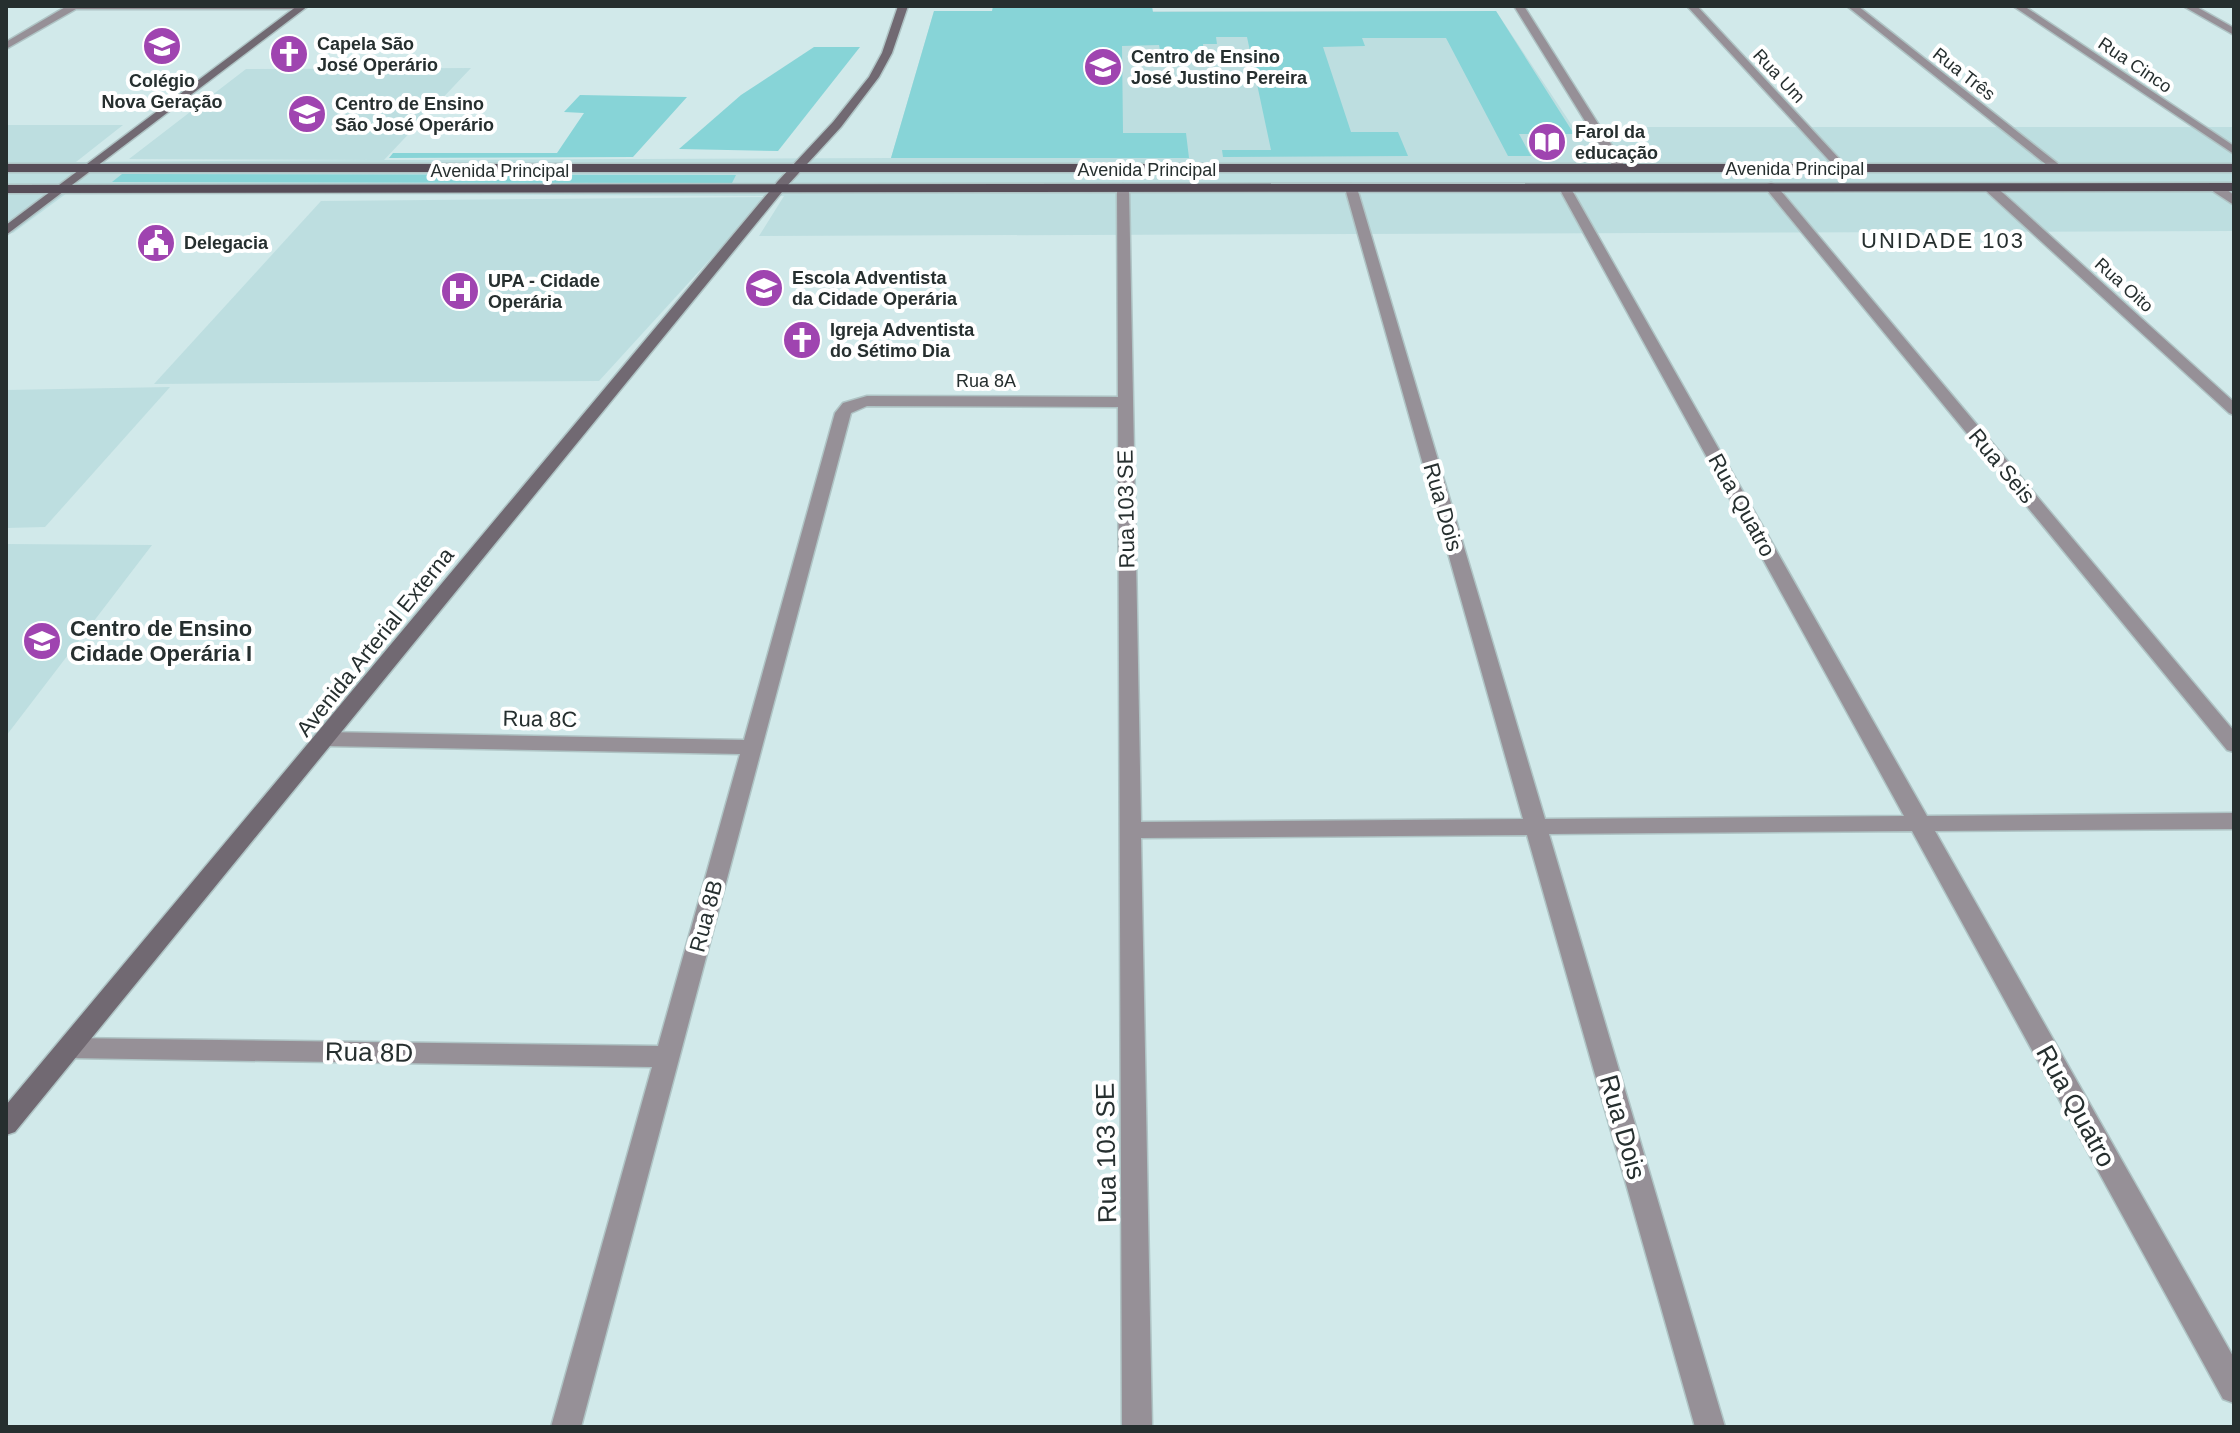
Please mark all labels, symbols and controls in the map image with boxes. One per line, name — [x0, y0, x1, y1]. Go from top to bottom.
school or university icon: Colégio Nova Geração — [141, 25, 183, 67]
church icon: Capela São José Operário — [268, 33, 310, 75]
street label: Rua Cinco — [2095, 33, 2175, 97]
place label: Capela São José Operário — [317, 34, 438, 75]
street label: Rua Três — [1929, 44, 1999, 104]
street label: Rua Um — [1749, 45, 1809, 107]
school or university icon: Centro de Ensino José Justino Pereira — [1082, 46, 1124, 88]
place label: Centro de Ensino José Justino Pereira — [1131, 47, 1308, 88]
place label: Colégio Nova Geração — [101, 71, 223, 112]
school or university icon: Centro de Ensino São José Operário — [286, 93, 328, 135]
place label: Centro de Ensino São José Operário — [335, 94, 494, 135]
library icon: Farol da educação — [1526, 121, 1568, 163]
place label: Farol da educação — [1575, 122, 1658, 163]
street label: Avenida Principal — [1726, 159, 1864, 179]
street label: Avenida Principal — [1078, 160, 1216, 180]
street label: Avenida Principal — [431, 161, 569, 181]
public building icon: Delegacia — [135, 222, 177, 264]
district label: UNIDADE 103 — [1861, 228, 2025, 253]
place label: Delegacia — [184, 233, 269, 253]
street label: Rua Oito — [2091, 254, 2157, 316]
school or university icon: Escola Adventista da Cidade Operária — [743, 267, 785, 309]
place label: Escola Adventista da Cidade Operária — [792, 268, 958, 309]
hospital icon: UPA - Cidade Operária — [439, 270, 481, 312]
place label: UPA - Cidade Operária — [488, 271, 600, 312]
church icon: Igreja Adventista do Sétimo Dia — [781, 319, 823, 361]
place label: Igreja Adventista do Sétimo Dia — [830, 320, 975, 361]
street label: Rua 8A — [956, 371, 1016, 391]
street label: Rua Seis — [1964, 424, 2040, 508]
street label: Rua 103 SE — [1112, 449, 1140, 569]
street label: Rua Quatro — [1703, 449, 1781, 561]
street label: Rua Dois — [1419, 460, 1467, 554]
street label: Avenida Arterial Externa — [291, 542, 459, 741]
place label: Centro de Ensino Cidade Operária I — [70, 616, 252, 666]
school or university icon: Centro de Ensino Cidade Operária I — [21, 620, 63, 662]
street label: Rua 8C — [502, 706, 578, 732]
street label: Rua 8B — [684, 877, 728, 955]
street label: Rua 8D — [325, 1036, 413, 1068]
street label: Rua Quatro — [2030, 1040, 2122, 1172]
street label: Rua Dois — [1594, 1071, 1652, 1183]
street label: Rua 103 SE — [1090, 1083, 1122, 1223]

